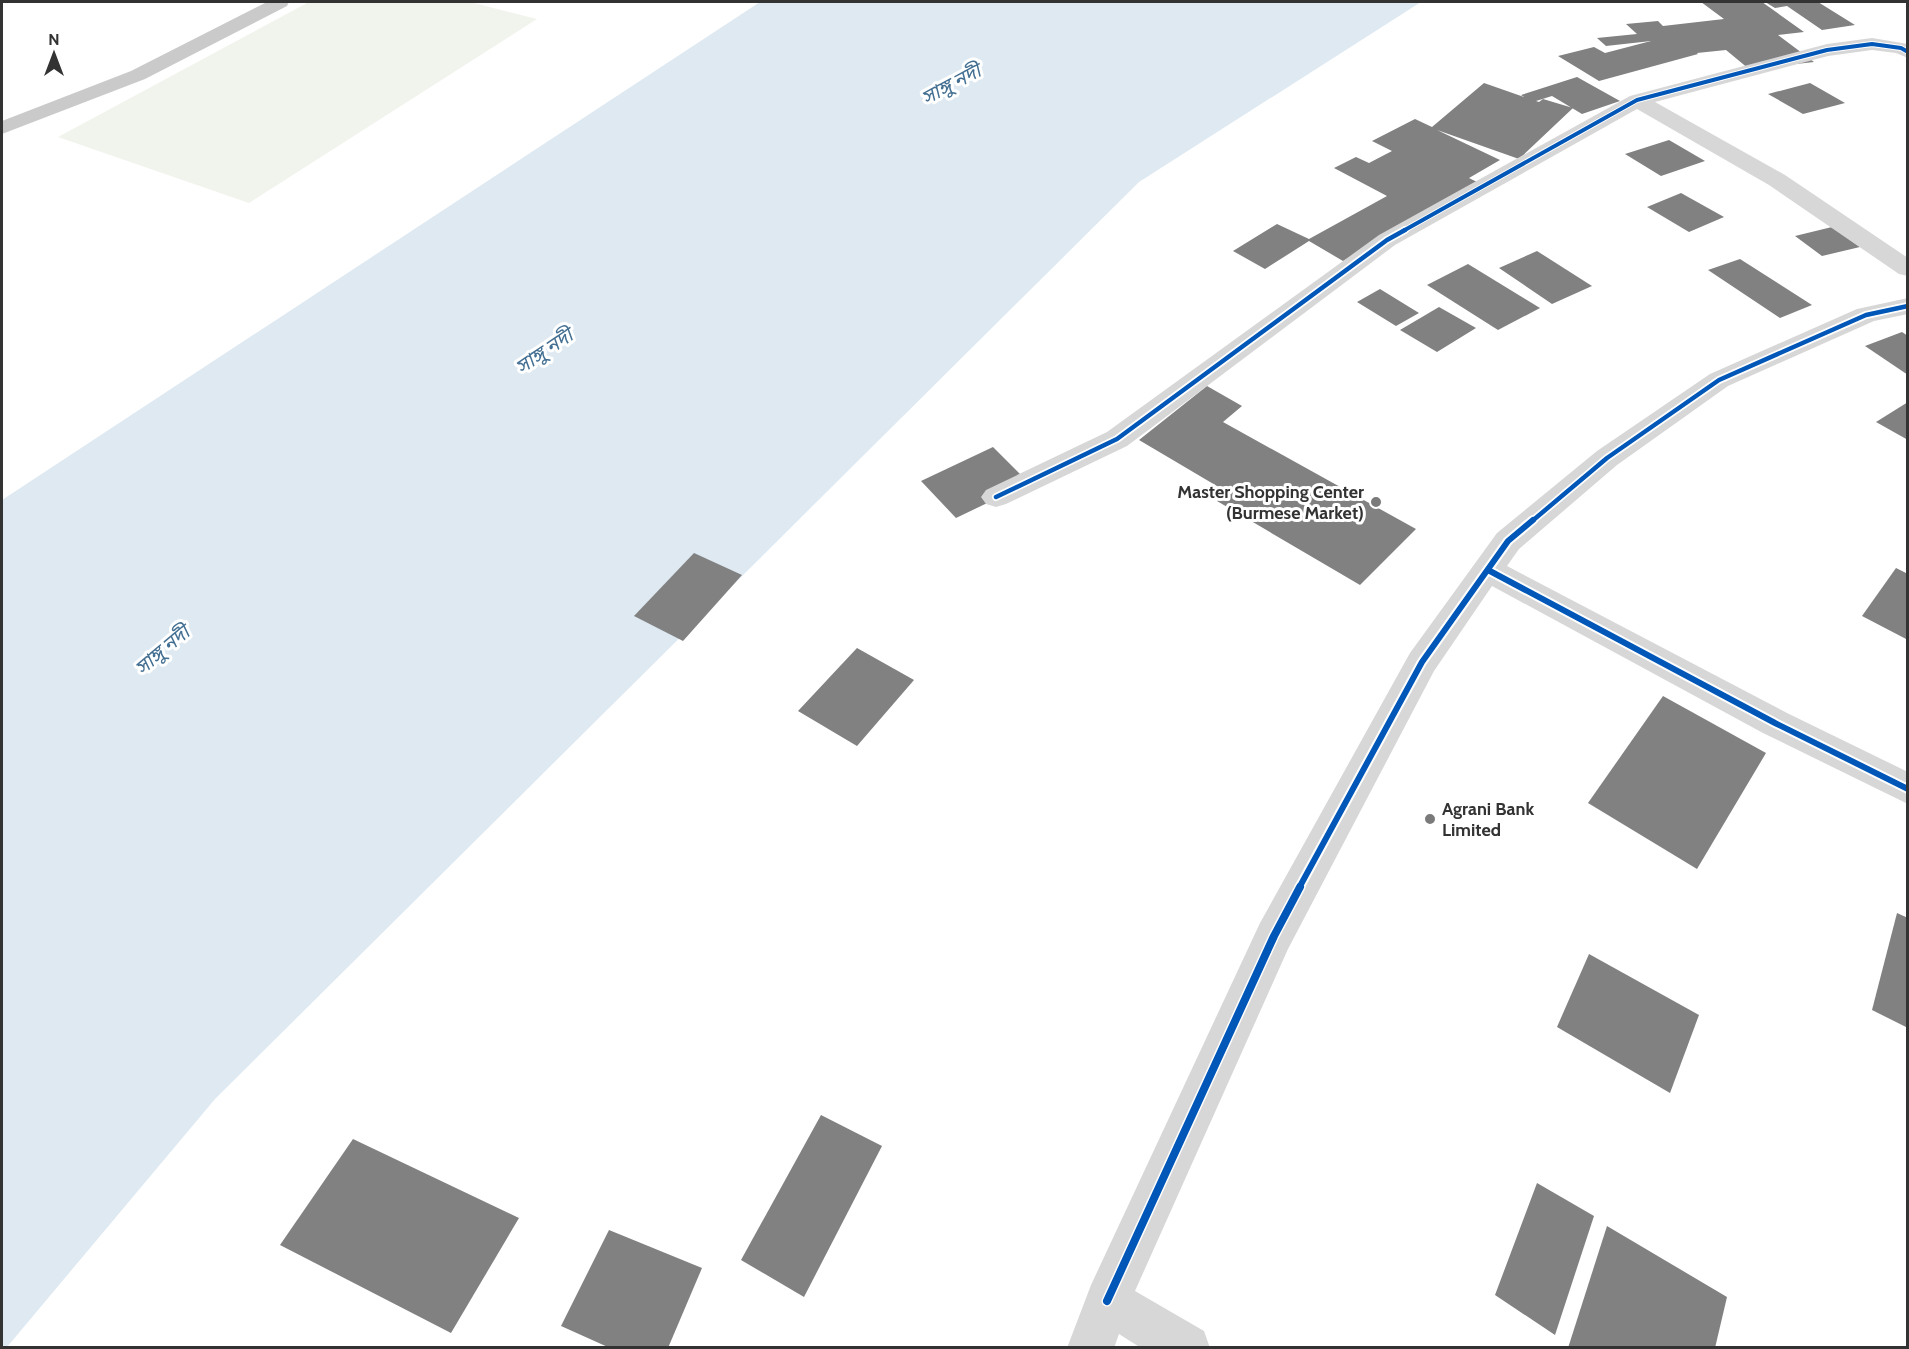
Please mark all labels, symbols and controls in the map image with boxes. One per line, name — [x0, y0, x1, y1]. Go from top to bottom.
north arrow — [24, 24, 84, 84]
text: N — [48, 30, 60, 49]
water label: সাঙ্গু নদী — [917, 57, 988, 110]
water label: সাঙ্গু নদী — [511, 321, 580, 379]
place label: Master Shopping Center (Burmese Market) — [1177, 481, 1364, 524]
marker: Master Shopping Center (Burmese Market) — [1369, 495, 1383, 509]
water label: সাঙ্গু নদী — [130, 618, 197, 680]
place label: Agrani Bank Limited — [1442, 798, 1534, 841]
marker: Agrani Bank Limited — [1423, 812, 1437, 826]

